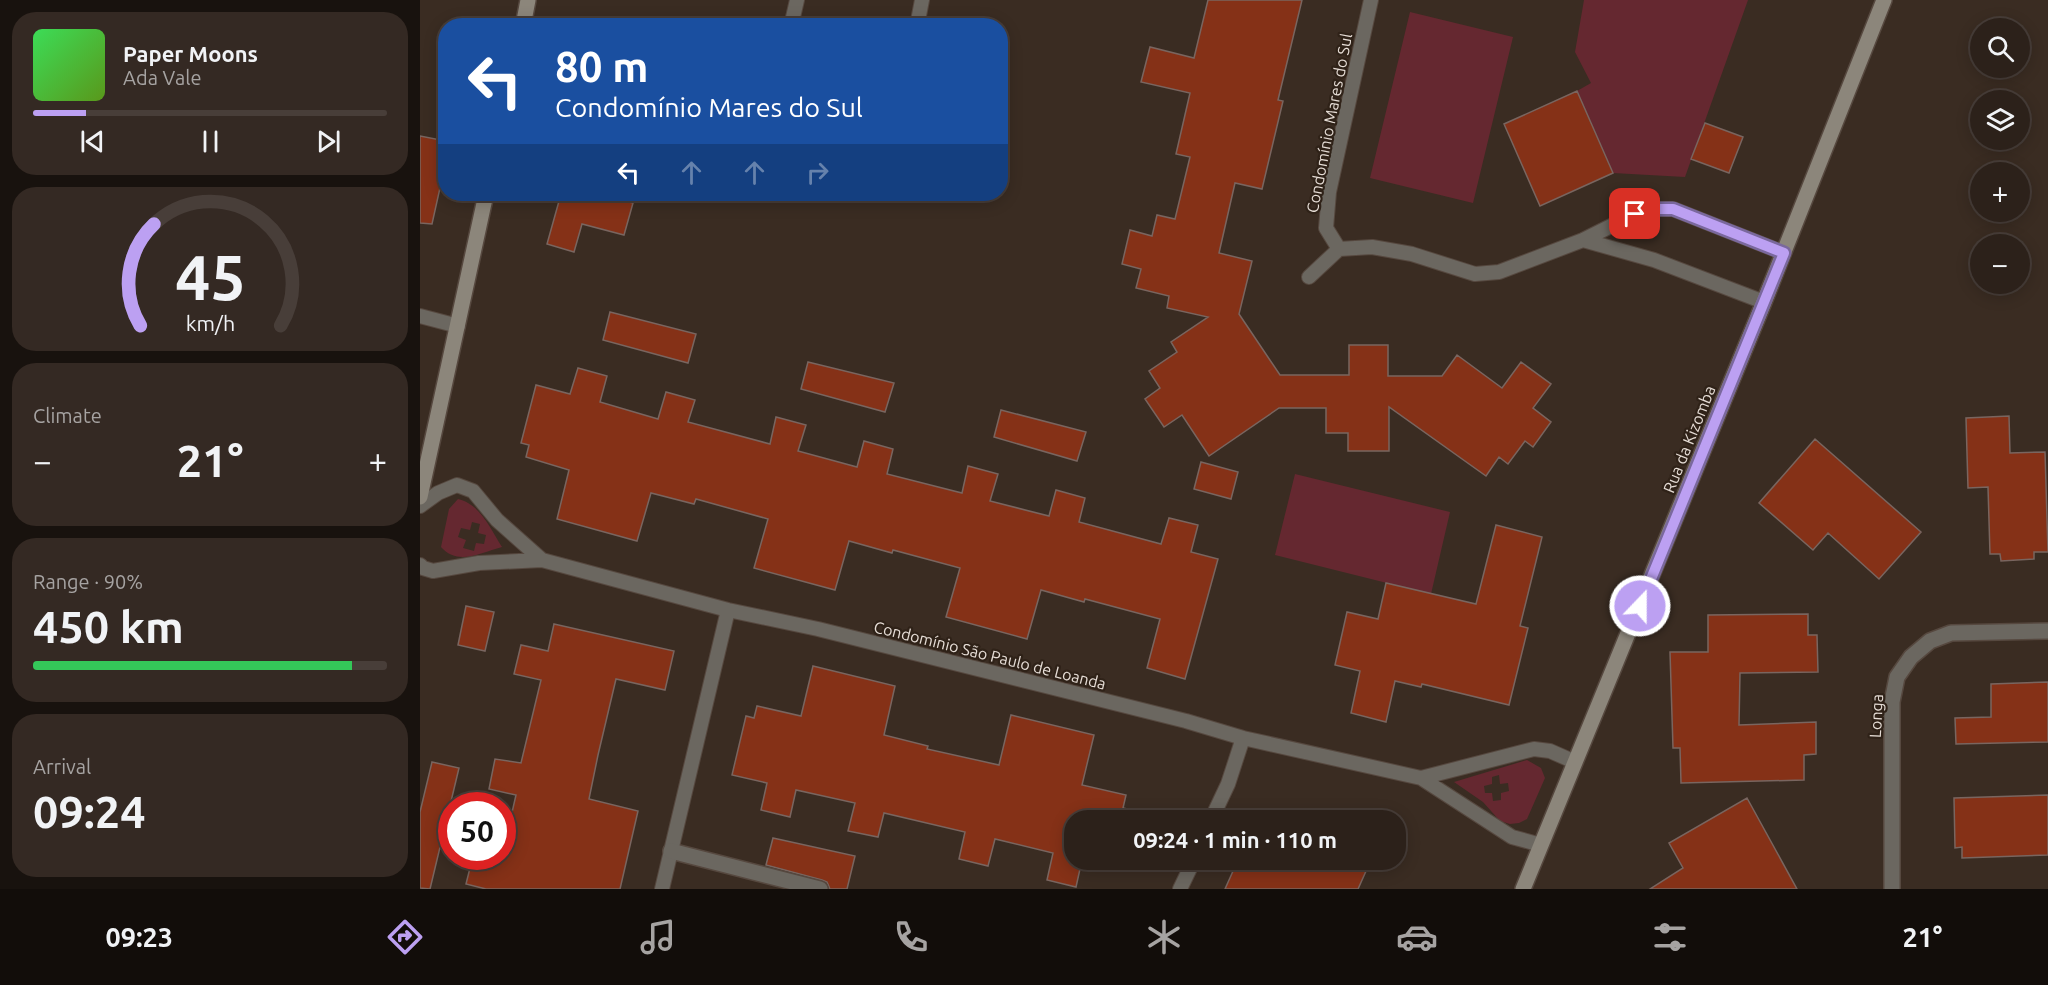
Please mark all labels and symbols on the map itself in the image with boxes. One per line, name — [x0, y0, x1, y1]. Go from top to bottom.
street label: Condomínio Mares do Sul — [1303, 32, 1355, 214]
pin — [1609, 188, 1660, 239]
street label: Rua da Kizomba — [1659, 383, 1719, 495]
position arrow — [1608, 574, 1672, 638]
street label: Condomínio São Paulo de Loanda — [872, 617, 1108, 693]
street label: Longa — [1866, 694, 1886, 738]
speed limit sign: 50 — [438, 792, 516, 870]

